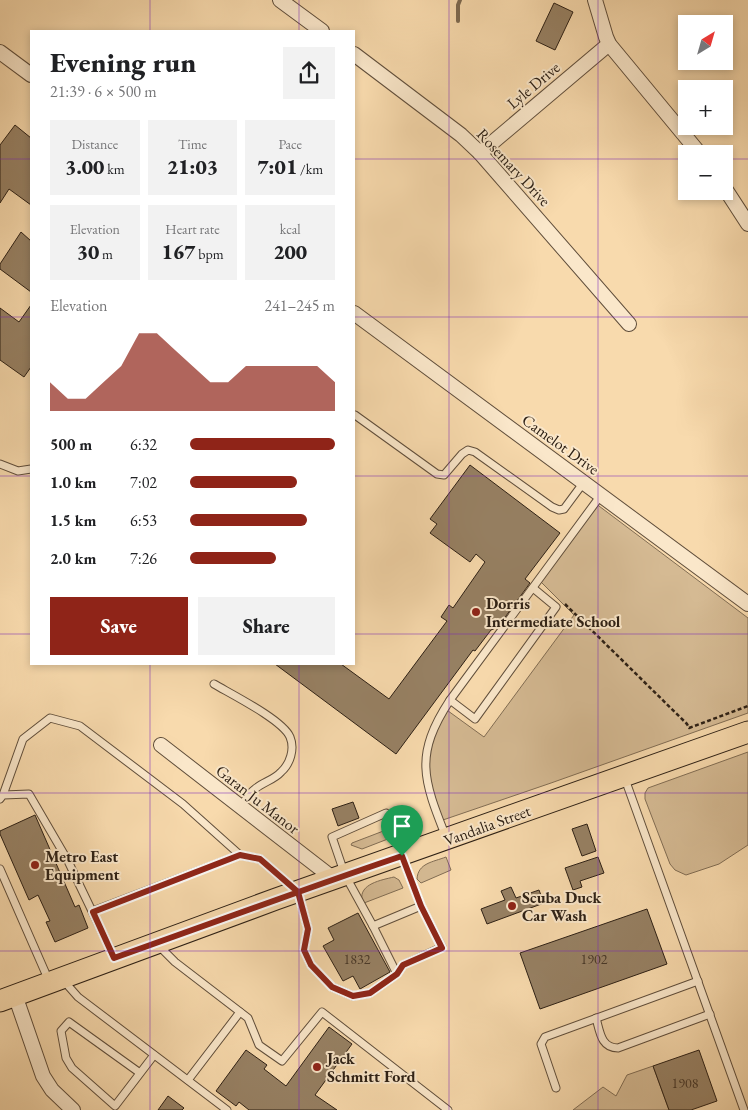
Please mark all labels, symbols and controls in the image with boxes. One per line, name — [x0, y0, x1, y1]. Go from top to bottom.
north arrow — [678, 15, 732, 70]
map controls — [678, 15, 733, 200]
text: Evening run — [50, 44, 196, 80]
button: share — [283, 47, 335, 99]
street label: Lyle Drive — [502, 57, 564, 114]
button: + — [678, 80, 733, 135]
text: 21:39 · 6 × 500 m — [50, 81, 157, 102]
street label: Rosemary Drive — [472, 124, 555, 211]
text: Distance — [71, 135, 118, 153]
text: Time — [178, 135, 207, 153]
text: Pace — [278, 135, 302, 153]
button: − — [678, 145, 733, 200]
text: 3.00 — [65, 153, 104, 180]
text: 21:03 — [167, 153, 218, 180]
text: 7:01 — [257, 153, 297, 180]
text: km — [104, 160, 125, 178]
text: /km — [297, 160, 323, 178]
text: Elevation — [70, 220, 120, 238]
text: Heart rate — [165, 220, 220, 238]
text: kcal — [280, 220, 301, 238]
text: 30 — [77, 238, 99, 265]
text: 167 — [161, 238, 195, 265]
text: 200 — [273, 238, 307, 265]
text: m — [99, 245, 113, 263]
text: bpm — [195, 245, 224, 263]
text: Elevation — [50, 295, 108, 316]
text: 241–245 m — [264, 295, 335, 316]
street label: Camelot Drive — [518, 409, 604, 480]
text: 500 m — [50, 434, 92, 455]
text: 6:32 — [130, 434, 157, 455]
text: 1.0 km — [50, 472, 96, 493]
text: 7:02 — [130, 472, 157, 493]
text: 1.5 km — [50, 510, 96, 531]
text: 6:53 — [130, 510, 157, 531]
text: 2.0 km — [50, 548, 96, 569]
text: 7:26 — [130, 548, 157, 569]
place label: Dorris Intermediate School — [486, 593, 621, 632]
button: Save — [50, 597, 188, 655]
button: Share — [198, 597, 335, 655]
marker: Dorris Intermediate School — [470, 606, 482, 618]
street label: Garan Ju Manor — [212, 760, 304, 839]
street label: Vandalia Street — [441, 800, 534, 851]
pin — [381, 805, 423, 856]
icon: arrive — [388, 812, 416, 840]
place label: Metro East Equipment — [45, 846, 119, 885]
marker: Metro East Equipment — [29, 859, 41, 871]
place label: Scuba Duck Car Wash — [522, 887, 601, 926]
marker: Scuba Duck Car Wash — [506, 900, 518, 912]
house number: 1832 — [344, 950, 371, 968]
house number: 1902 — [581, 950, 608, 968]
place label: Jack Schmitt Ford — [325, 1048, 416, 1087]
marker: Jack Schmitt Ford — [311, 1061, 323, 1073]
house number: 1908 — [672, 1074, 699, 1092]

